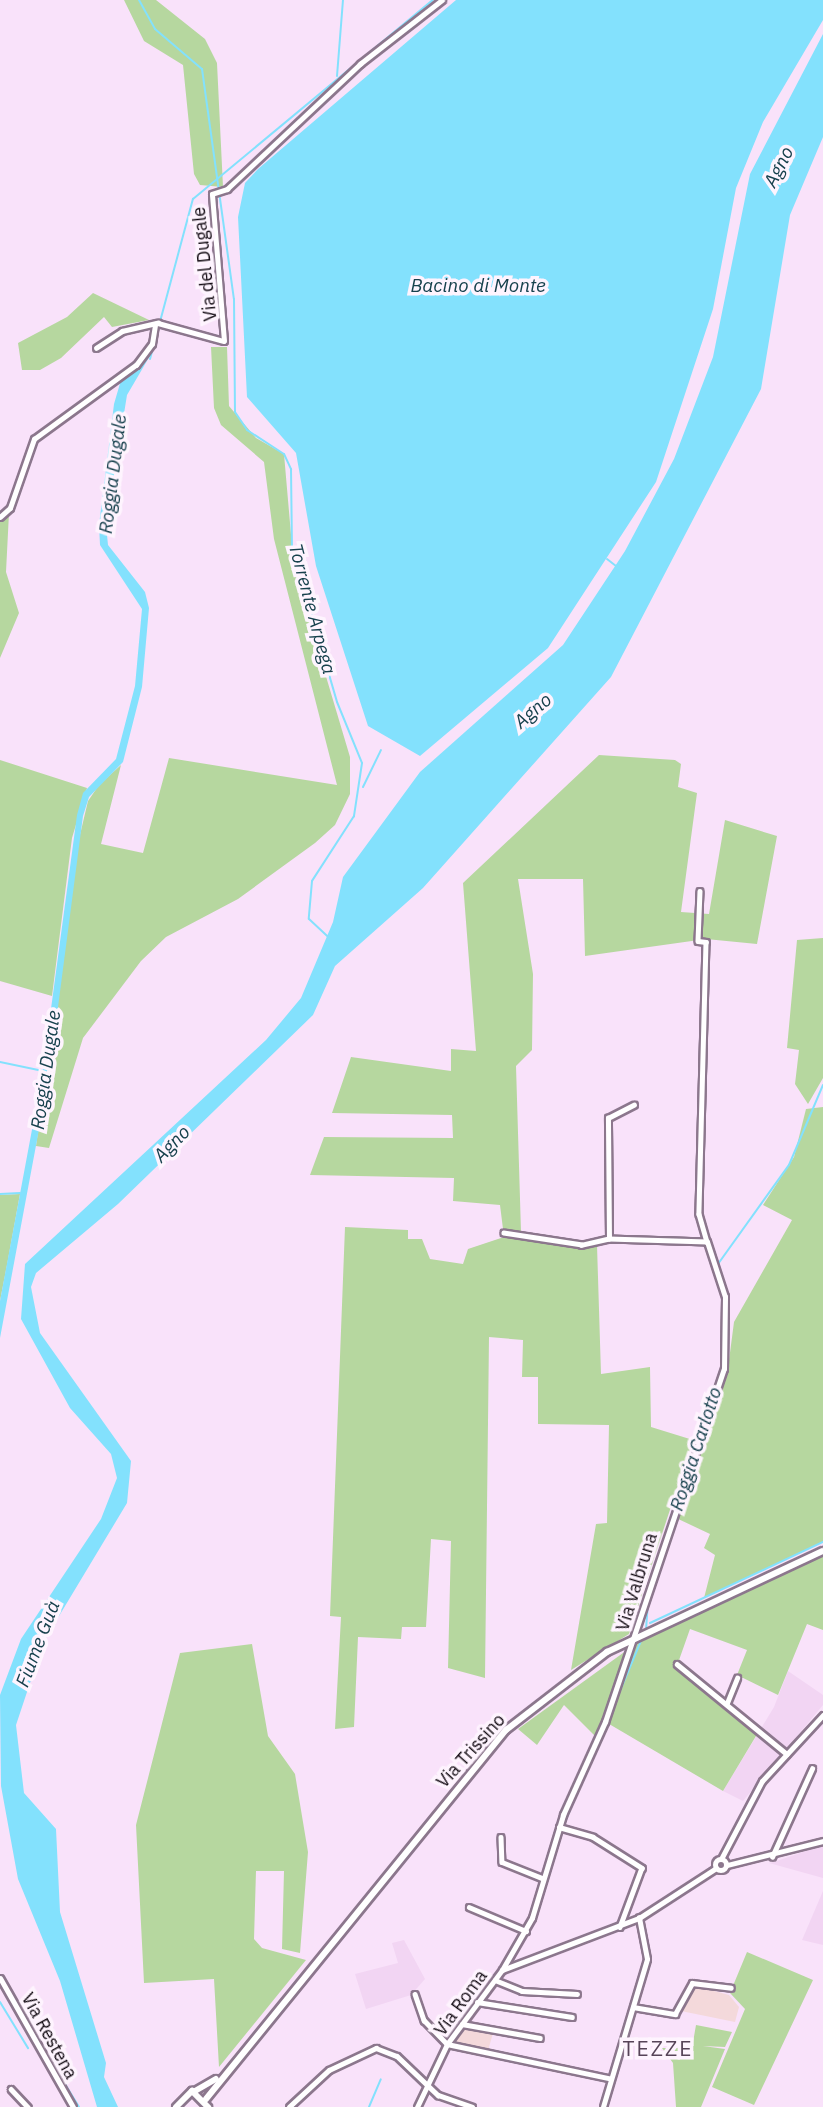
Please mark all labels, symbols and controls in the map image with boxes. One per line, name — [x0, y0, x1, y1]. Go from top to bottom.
water label: Agno — [759, 143, 799, 191]
street label: Via del Dugale — [188, 206, 222, 322]
water label: Bacino di Monte — [410, 275, 546, 297]
water label: Roggia Dugale — [94, 413, 132, 535]
water label: Torrente Arpega — [284, 541, 340, 677]
water label: Agno — [509, 688, 557, 734]
water label: Roggia Dugale — [26, 1009, 66, 1131]
water label: Agno — [149, 1121, 195, 1167]
water label: Roggia Carlotto — [665, 1384, 727, 1514]
street label: Via Valbruna — [612, 1530, 662, 1634]
water label: Fiume Guà — [11, 1598, 65, 1690]
street label: Via Trissino — [432, 1710, 510, 1792]
street label: Via Roma — [430, 1966, 492, 2040]
street label: Via Restena — [17, 1989, 81, 2083]
district label: TEZZE — [623, 2035, 693, 2061]

